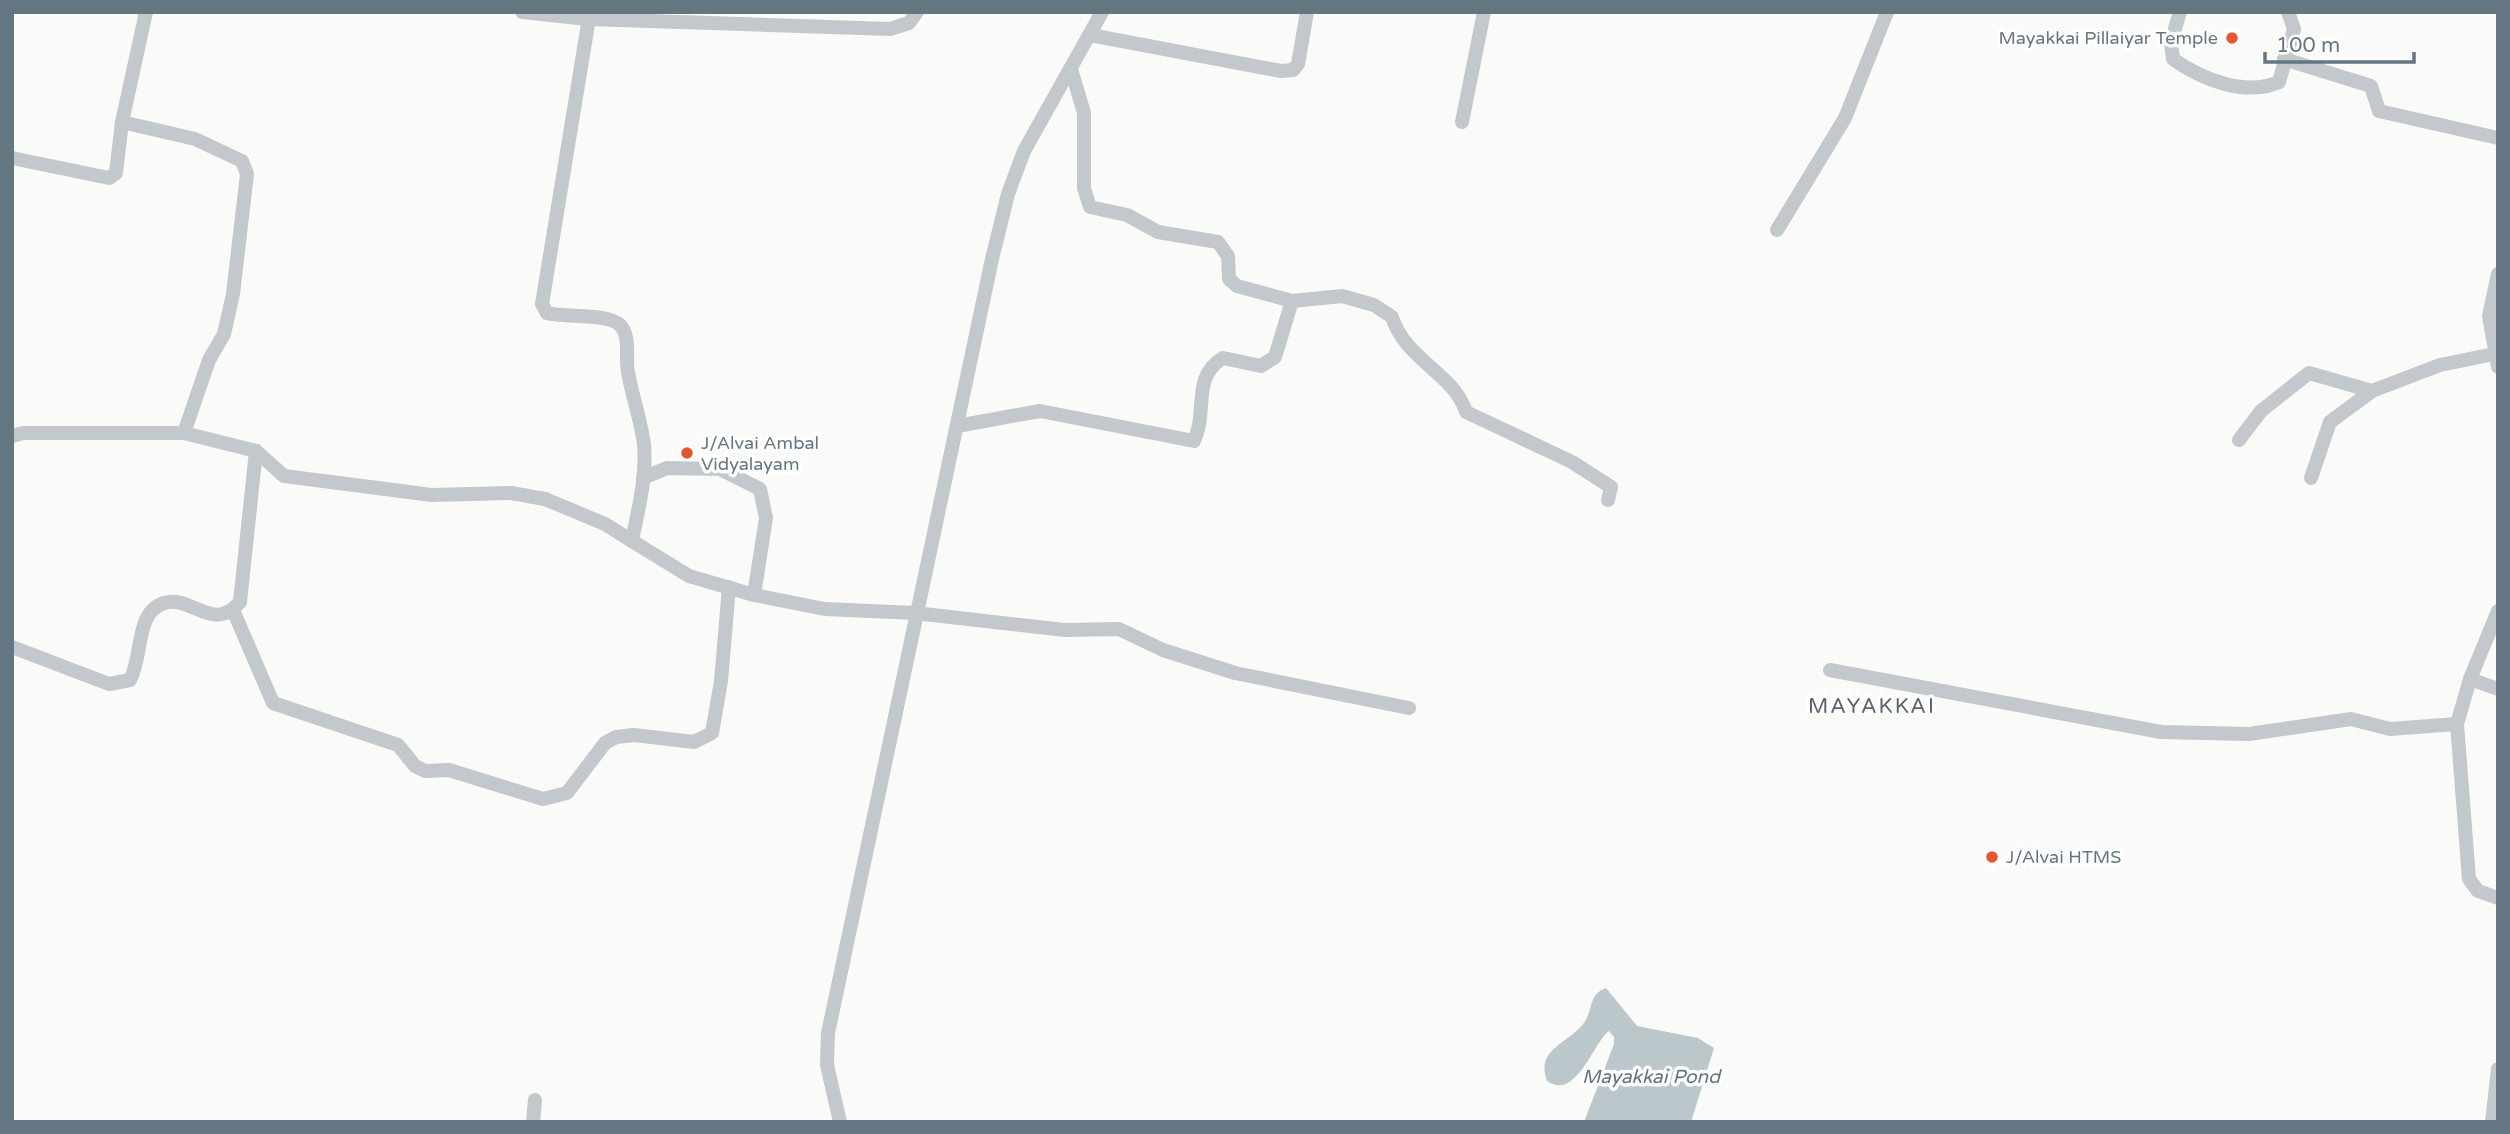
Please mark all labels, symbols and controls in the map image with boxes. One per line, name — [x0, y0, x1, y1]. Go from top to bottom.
scale bar — [2265, 21, 2414, 65]
place label: Mayakkai Pillaiyar Temple — [1998, 27, 2218, 49]
marker: Mayakkai Pillaiyar Temple — [2224, 30, 2240, 46]
text: 100 m — [2276, 33, 2340, 58]
place label: J/Alvai Ambal Vidyalayam — [701, 432, 819, 475]
marker: J/Alvai Ambal Vidyalayam — [679, 445, 695, 461]
district label: MAYAKKAI — [1808, 694, 1936, 719]
place label: J/Alvai HTMS — [2006, 846, 2121, 868]
marker: J/Alvai HTMS — [1984, 849, 2000, 865]
water label: Mayakkai Pond — [1582, 1066, 1722, 1088]

